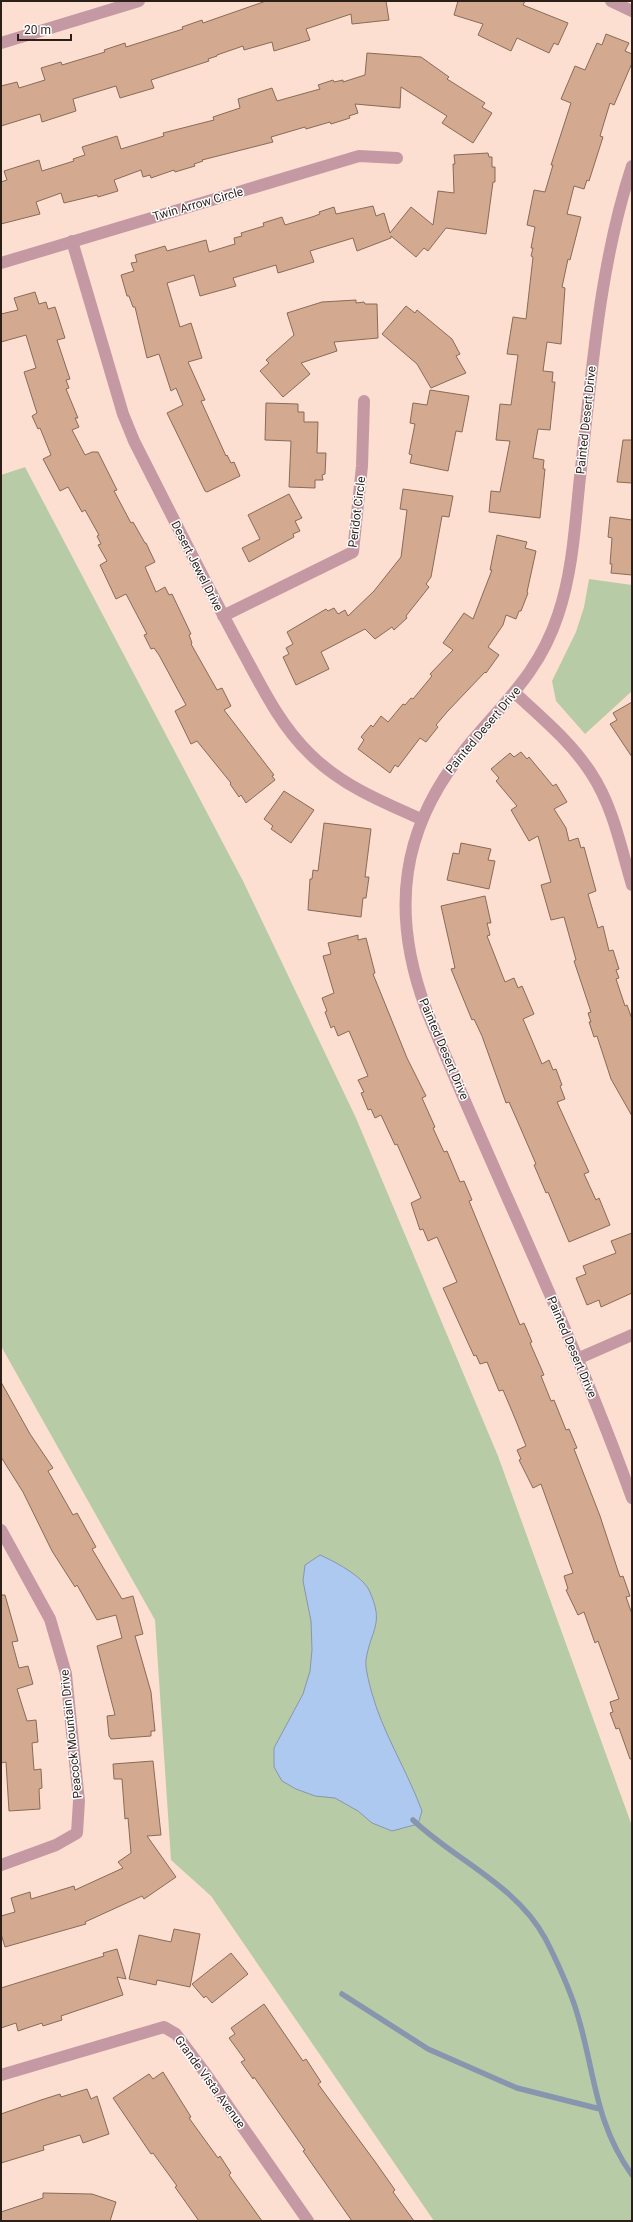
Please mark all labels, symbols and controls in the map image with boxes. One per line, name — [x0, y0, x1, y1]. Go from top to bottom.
scale bar — [18, 16, 71, 42]
text: 20 m — [24, 23, 51, 37]
street label: Twin Arrow Circle — [151, 184, 245, 224]
street label: Painted Desert Drive — [573, 365, 599, 475]
street label: Peridot Circle — [346, 476, 368, 548]
street label: Desert Jewel Drive — [168, 519, 226, 613]
street label: Painted Desert Drive — [443, 684, 523, 776]
street label: Painted Desert Drive — [416, 996, 472, 1102]
street label: Painted Desert Drive — [544, 1294, 600, 1400]
street label: Peacock Mountain Drive — [57, 1669, 85, 1799]
street label: Grande Vista Avenue — [172, 2033, 248, 2131]

